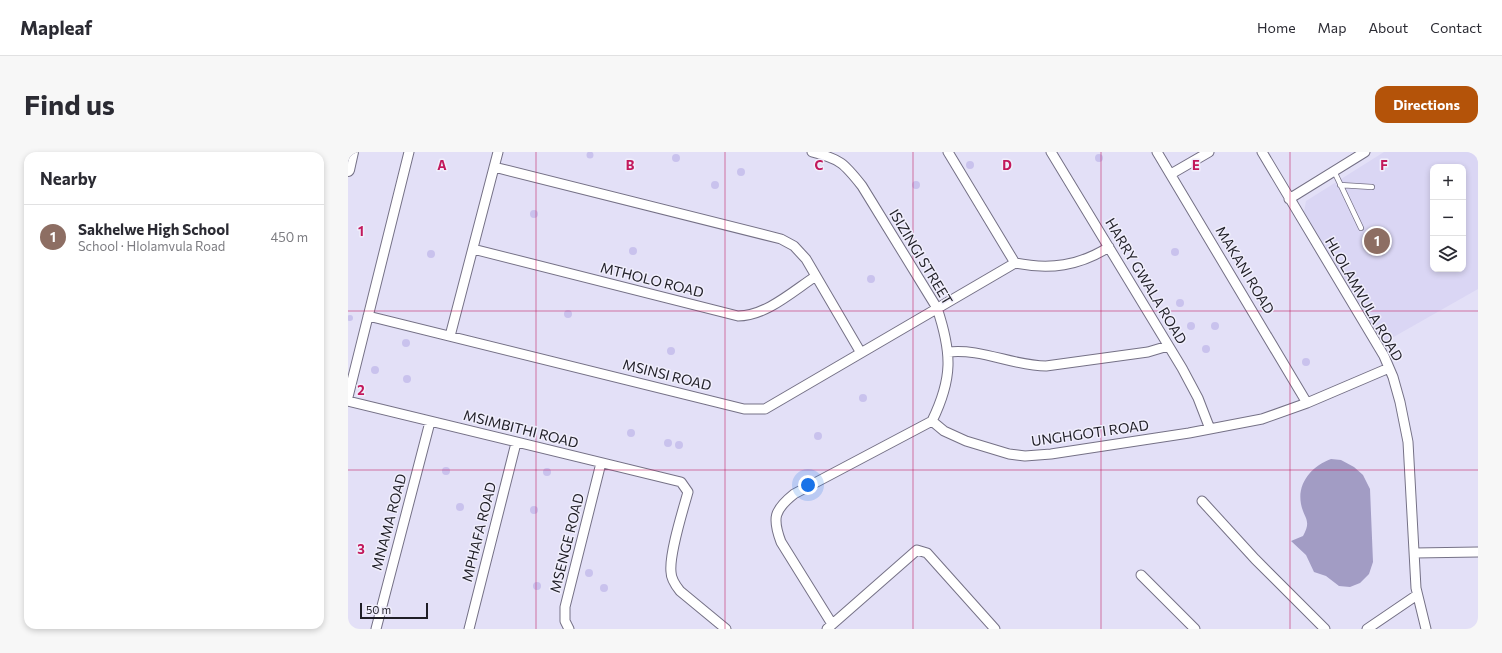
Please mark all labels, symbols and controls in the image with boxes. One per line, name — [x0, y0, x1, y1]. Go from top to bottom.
text: Mapleaf — [20, 16, 92, 39]
text: Home — [1257, 19, 1296, 36]
text: Map — [1318, 19, 1346, 36]
text: About — [1368, 19, 1408, 36]
text: Contact — [1430, 19, 1482, 36]
button: Directions — [1375, 86, 1478, 123]
text: Find us — [24, 87, 115, 121]
text: A — [437, 157, 447, 173]
text: B — [626, 157, 635, 173]
text: C — [815, 157, 824, 173]
text: D — [1002, 157, 1012, 173]
text: E — [1192, 157, 1200, 173]
text: F — [1380, 157, 1388, 173]
map controls — [1430, 164, 1466, 272]
button: + — [1430, 164, 1466, 200]
text: Nearby — [40, 168, 97, 189]
button: − — [1430, 200, 1466, 236]
street label: ISIZINGI STREET — [886, 206, 957, 308]
street label: HARRY GWALA ROAD — [1102, 215, 1191, 347]
text: Sakhelwe High School — [78, 220, 229, 238]
text: 1 — [358, 223, 364, 239]
street label: MAKANI ROAD — [1213, 223, 1278, 317]
pin: 1 — [1364, 226, 1390, 256]
text: 1 — [50, 229, 56, 245]
text: 450 m — [270, 229, 308, 245]
street label: HLOLAMVULA ROAD — [1322, 234, 1407, 364]
button: layers — [1430, 236, 1466, 272]
text: School · Hlolamvula Road — [78, 238, 225, 254]
street label: MTHOLO ROAD — [599, 258, 706, 301]
street label: MSINSI ROAD — [621, 355, 713, 394]
text: 2 — [357, 382, 365, 398]
street label: MSIMBITHI ROAD — [462, 406, 580, 451]
street label: UNGHGOTI ROAD — [1030, 416, 1150, 449]
street label: MNAMA ROAD — [367, 472, 410, 572]
your location — [798, 475, 818, 495]
street label: MPHAFA ROAD — [458, 480, 499, 584]
street label: MSENGE ROAD — [546, 491, 587, 594]
text: 3 — [357, 541, 365, 557]
scale bar — [360, 601, 428, 620]
text: 50 m — [366, 603, 391, 616]

